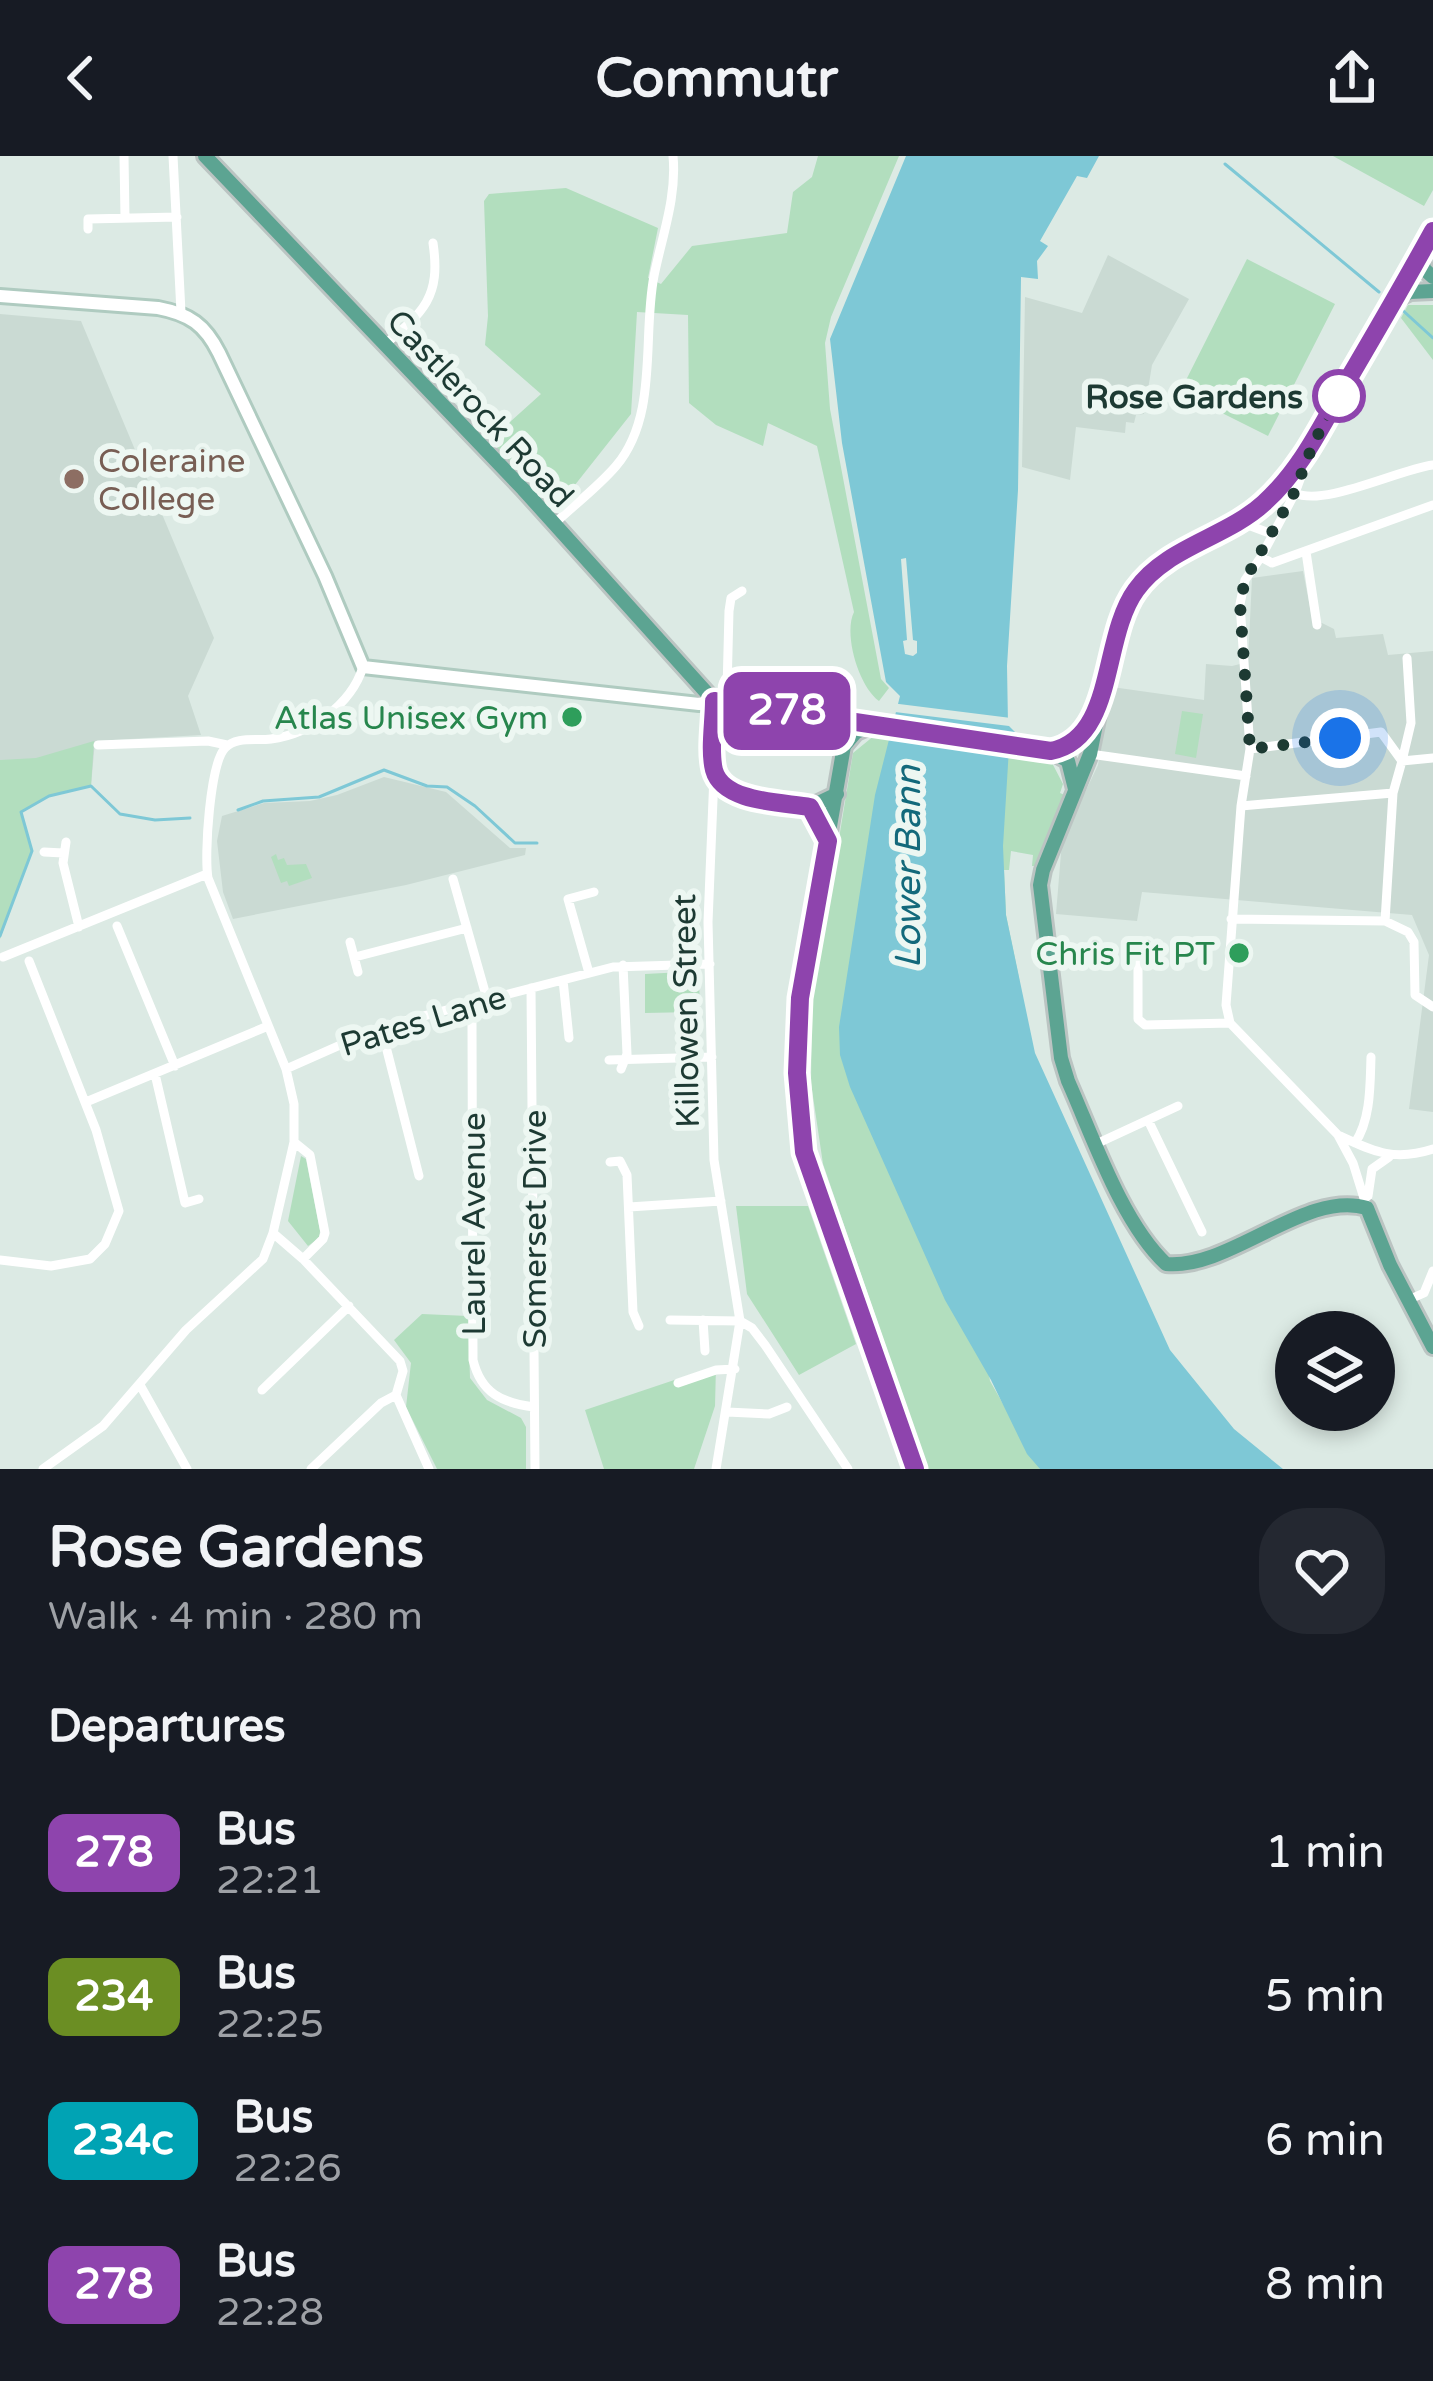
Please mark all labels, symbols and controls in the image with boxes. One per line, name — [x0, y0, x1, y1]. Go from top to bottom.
icon: back — [48, 45, 114, 111]
icon: share — [1319, 45, 1385, 111]
text: Commutr — [595, 46, 838, 111]
street label: Castlerock Road — [378, 302, 581, 516]
marker: Rose Gardens — [1314, 371, 1364, 421]
place label: Rose Gardens — [1085, 378, 1303, 417]
place label: Coleraine College — [98, 442, 246, 519]
marker: Coleraine College — [61, 466, 87, 492]
line badge: 278 — [718, 672, 856, 750]
text: 278 — [747, 685, 827, 736]
place label: Atlas Unisex Gym — [274, 699, 548, 738]
marker: Atlas Unisex Gym — [559, 704, 585, 730]
your location — [1310, 708, 1370, 768]
water label: Lower Bann — [887, 764, 930, 969]
street label: Killowen Street — [665, 894, 708, 1128]
place label: Chris Fit PT — [1035, 935, 1215, 974]
marker: Chris Fit PT — [1226, 940, 1252, 966]
street label: Pates Lane — [336, 978, 511, 1065]
street label: Somerset Drive — [516, 1110, 555, 1349]
street label: Laurel Avenue — [455, 1112, 494, 1336]
map controls — [1275, 1311, 1395, 1431]
button: layers — [1275, 1311, 1395, 1431]
button: heart — [1259, 1508, 1385, 1634]
text: Rose Gardens — [48, 1514, 424, 1582]
text: Walk · 4 min · 280 m — [48, 1593, 423, 1640]
text: Departures — [48, 1700, 286, 1754]
text: Bus — [216, 1803, 296, 1857]
text: 1 min — [1265, 1826, 1385, 1880]
text: 278 — [74, 1827, 154, 1878]
text: 22:21 — [216, 1857, 324, 1904]
text: Bus — [216, 1947, 296, 2001]
text: 5 min — [1265, 1970, 1385, 2024]
text: 234 — [74, 1971, 154, 2022]
text: 22:25 — [216, 2001, 324, 2048]
text: Bus — [234, 2091, 313, 2145]
text: 6 min — [1265, 2114, 1385, 2168]
text: 234c — [72, 2115, 174, 2166]
text: 22:26 — [234, 2145, 342, 2192]
text: Bus — [216, 2235, 296, 2289]
text: 8 min — [1265, 2258, 1385, 2312]
text: 278 — [74, 2259, 154, 2310]
text: 22:28 — [216, 2289, 324, 2336]

